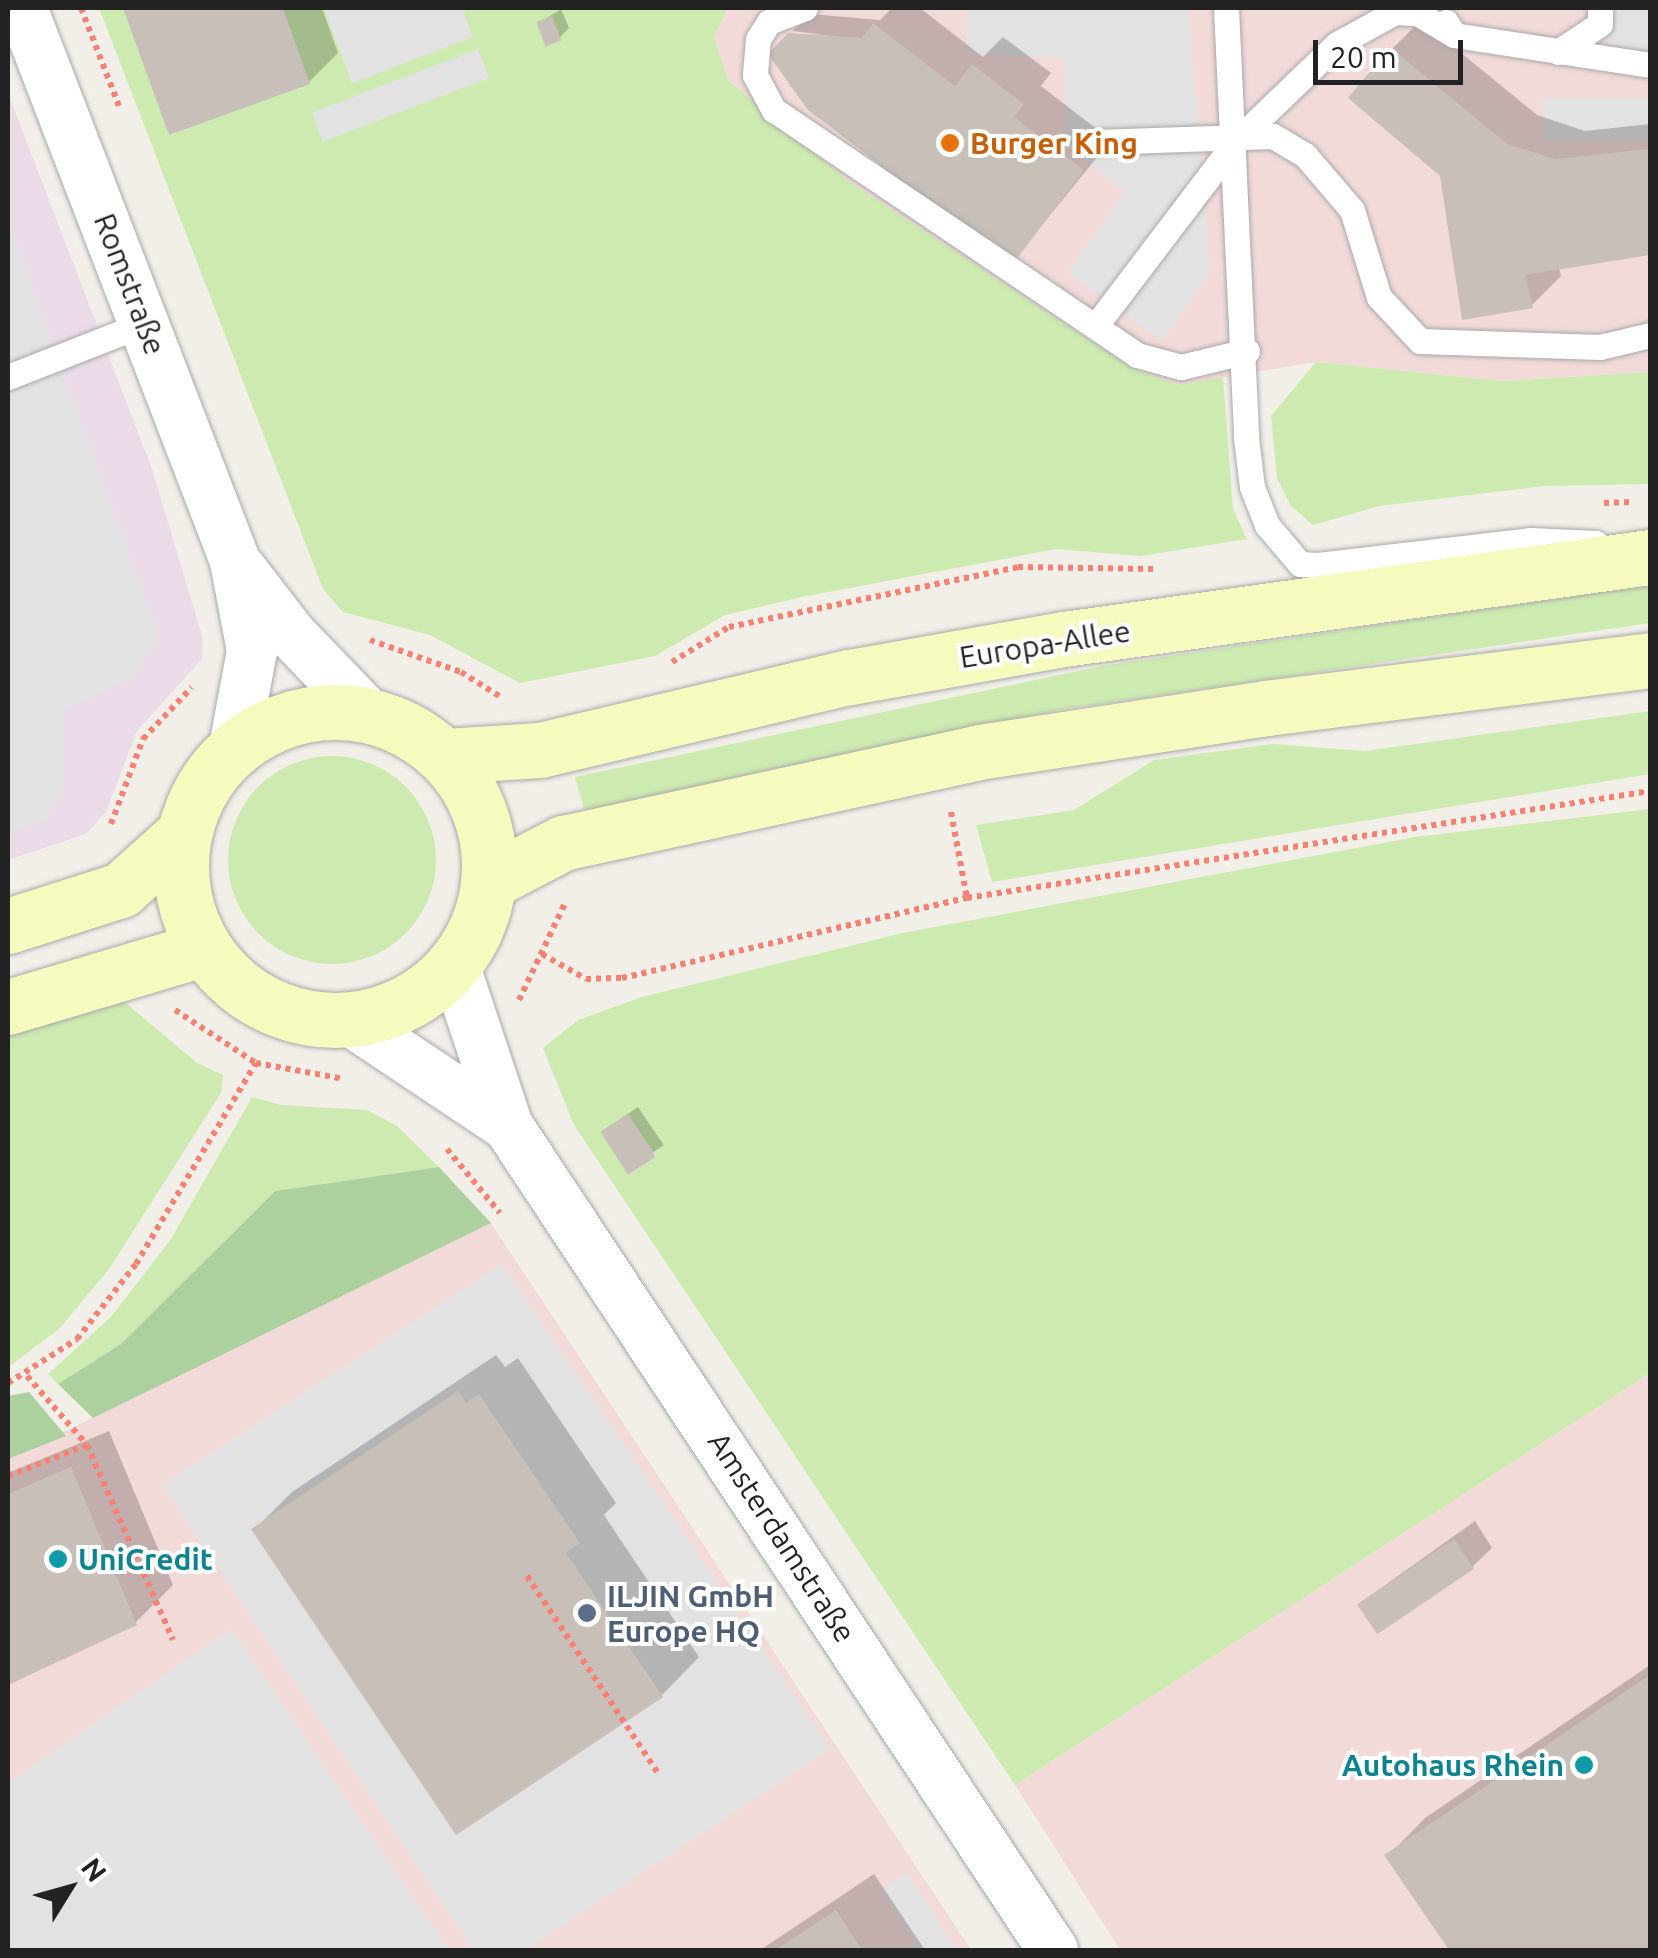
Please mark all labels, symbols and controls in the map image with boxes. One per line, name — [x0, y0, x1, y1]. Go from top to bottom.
scale bar — [1318, 20, 1468, 82]
text: 20 m — [1330, 40, 1397, 74]
place label: Burger King — [970, 125, 1138, 161]
marker: Burger King — [939, 132, 961, 154]
street label: Romstraße — [87, 208, 173, 360]
street label: Europa-Allee — [957, 613, 1133, 675]
street label: Amsterdamstraße — [701, 1425, 863, 1649]
place label: UniCredit — [78, 1541, 213, 1577]
marker: UniCredit — [47, 1548, 69, 1570]
place label: ILJIN GmbH Europe HQ — [607, 1578, 774, 1648]
marker: ILJIN GmbH Europe HQ — [576, 1602, 598, 1624]
place label: Autohaus Rhein — [1342, 1747, 1564, 1783]
marker: Autohaus Rhein — [1573, 1754, 1595, 1776]
north arrow — [20, 1838, 120, 1938]
text: N — [76, 1852, 113, 1887]

